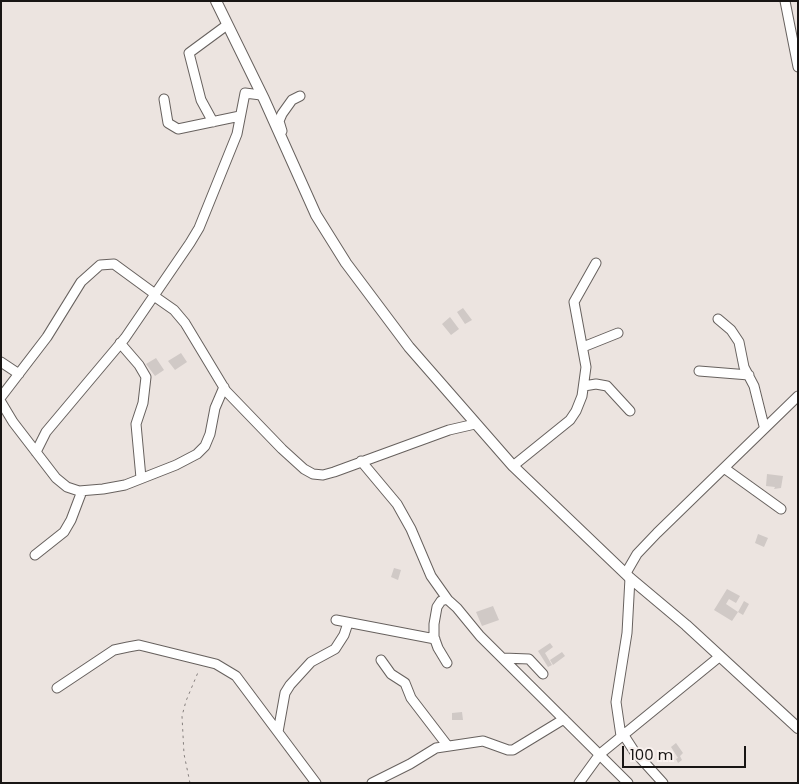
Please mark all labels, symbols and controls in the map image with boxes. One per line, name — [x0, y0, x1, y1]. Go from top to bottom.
scale bar — [624, 736, 748, 768]
text: 100 m — [630, 744, 673, 765]

